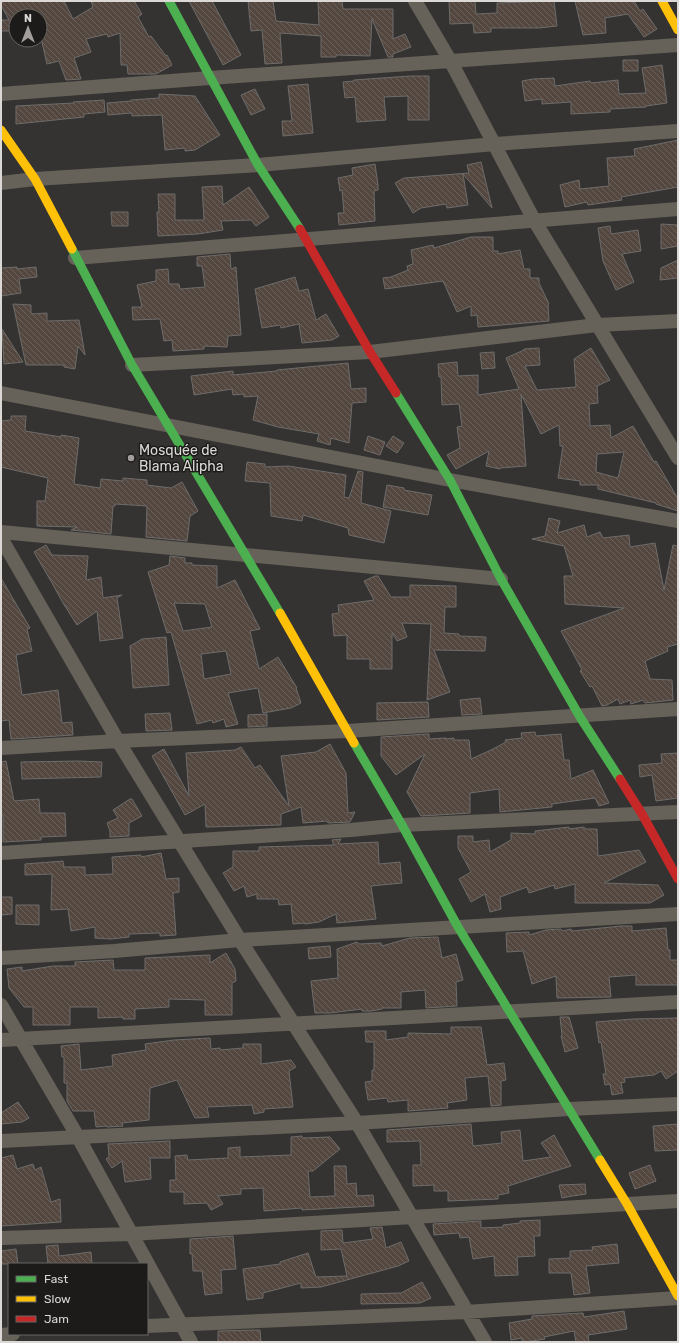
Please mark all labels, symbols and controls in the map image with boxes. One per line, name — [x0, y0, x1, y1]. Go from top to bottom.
north arrow — [8, 8, 48, 48]
text: N — [24, 12, 32, 25]
place label: Mosquée de Blama Alipha — [139, 442, 223, 475]
marker: Mosquée de Blama Alipha — [126, 453, 136, 463]
legend — [8, 1263, 148, 1335]
text: Fast — [44, 1272, 68, 1286]
text: Slow — [44, 1292, 71, 1306]
text: Jam — [44, 1312, 69, 1326]

